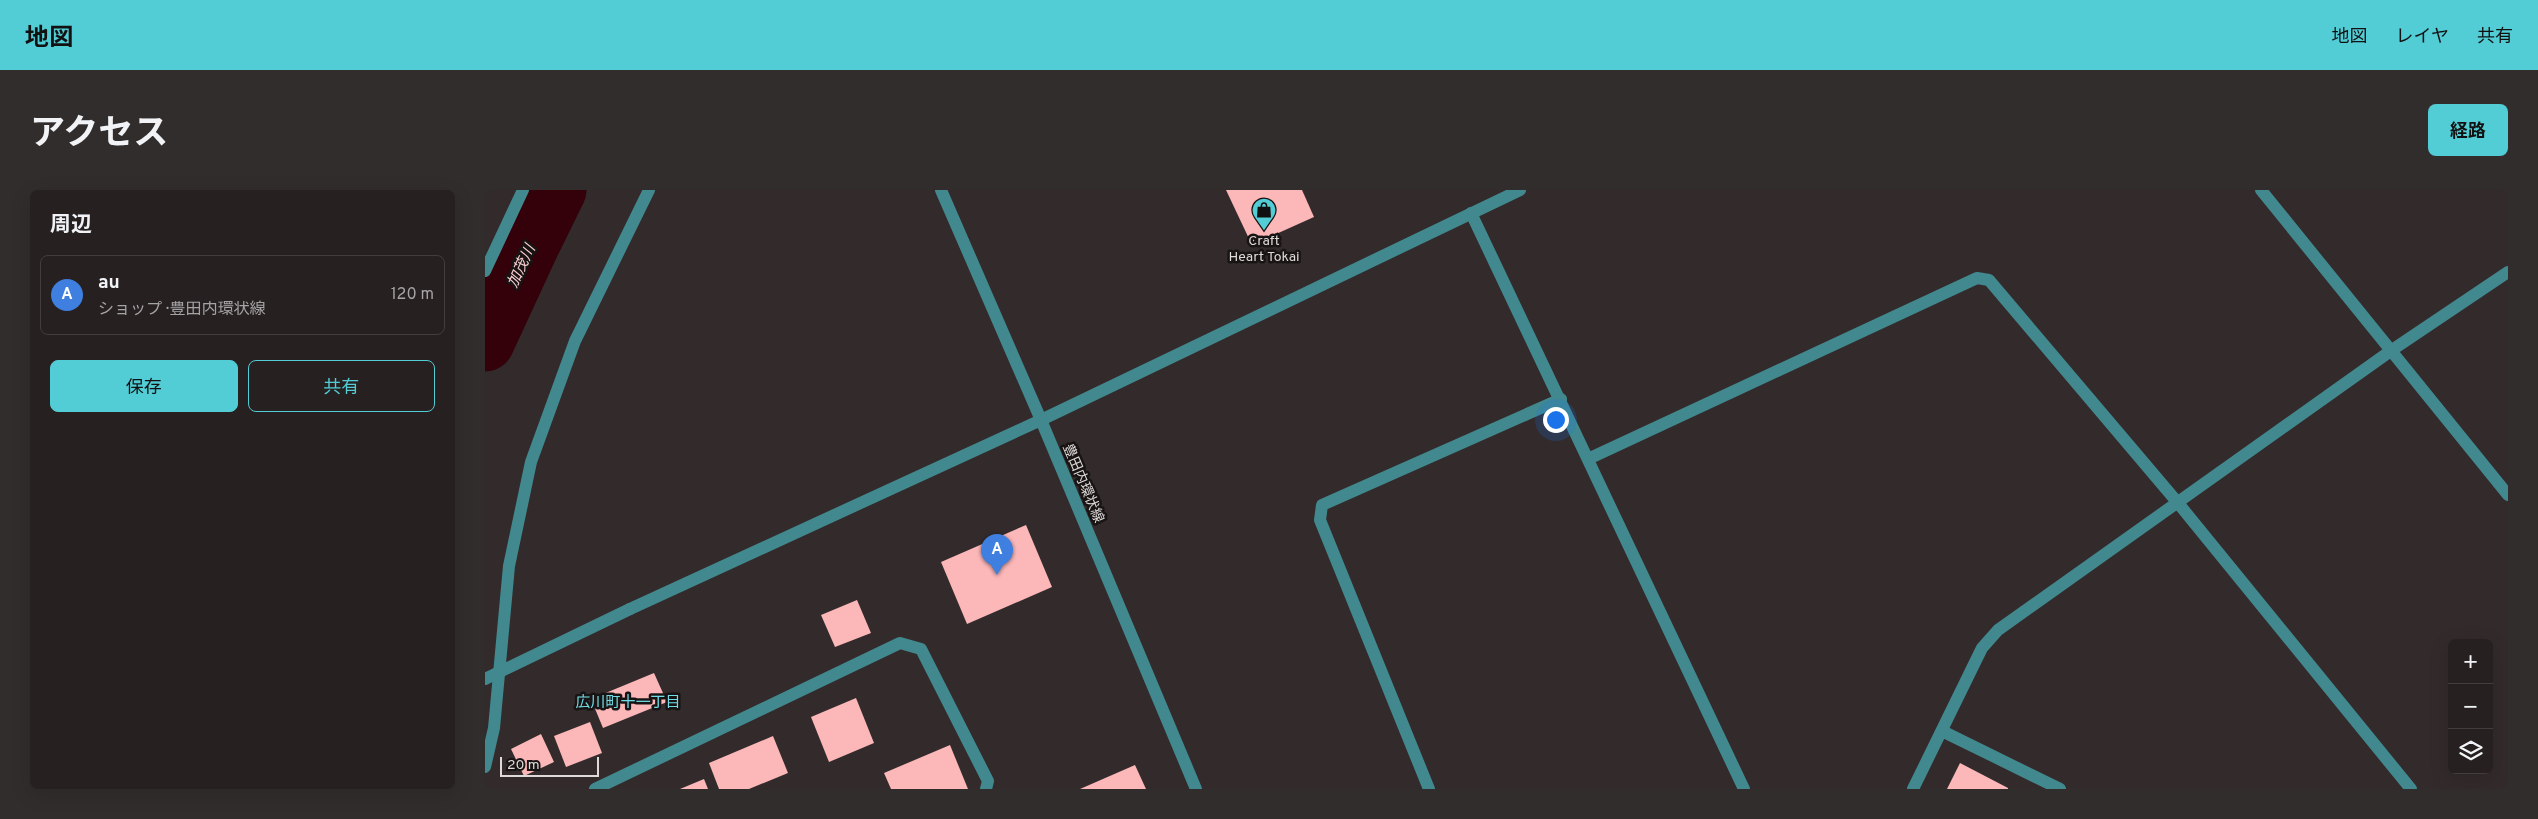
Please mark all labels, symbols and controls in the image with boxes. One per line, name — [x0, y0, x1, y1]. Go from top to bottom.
text: 地図 — [25, 24, 73, 54]
text: 地図 — [2332, 26, 2368, 49]
text: レイヤ — [2396, 26, 2449, 49]
text: 共有 — [2477, 26, 2513, 49]
button: 経路 — [2428, 104, 2508, 156]
text: アクセス — [30, 113, 168, 157]
shop icon: Craft Heart Tokai — [1251, 197, 1277, 231]
text: 周辺 — [50, 212, 92, 239]
place label: Craft Heart Tokai — [1228, 233, 1300, 266]
water label: 加茂川 — [504, 240, 541, 291]
text: au — [98, 271, 120, 295]
text: A — [61, 285, 73, 305]
text: 120 m — [391, 285, 434, 305]
text: ショップ · 豊田内環状線 — [98, 300, 266, 320]
button: 保存 — [50, 360, 238, 412]
button: 共有 — [248, 360, 435, 412]
your location — [1543, 407, 1569, 433]
street label: 豊田内環状線 — [1058, 441, 1108, 526]
pin: A — [981, 534, 1013, 575]
map controls — [2448, 639, 2493, 774]
button: + — [2448, 639, 2493, 684]
button: − — [2448, 684, 2493, 729]
district label: 広川町十一丁目 — [575, 694, 681, 713]
button: layers — [2448, 729, 2493, 774]
scale bar — [500, 754, 599, 777]
text: 20 m — [507, 757, 540, 774]

